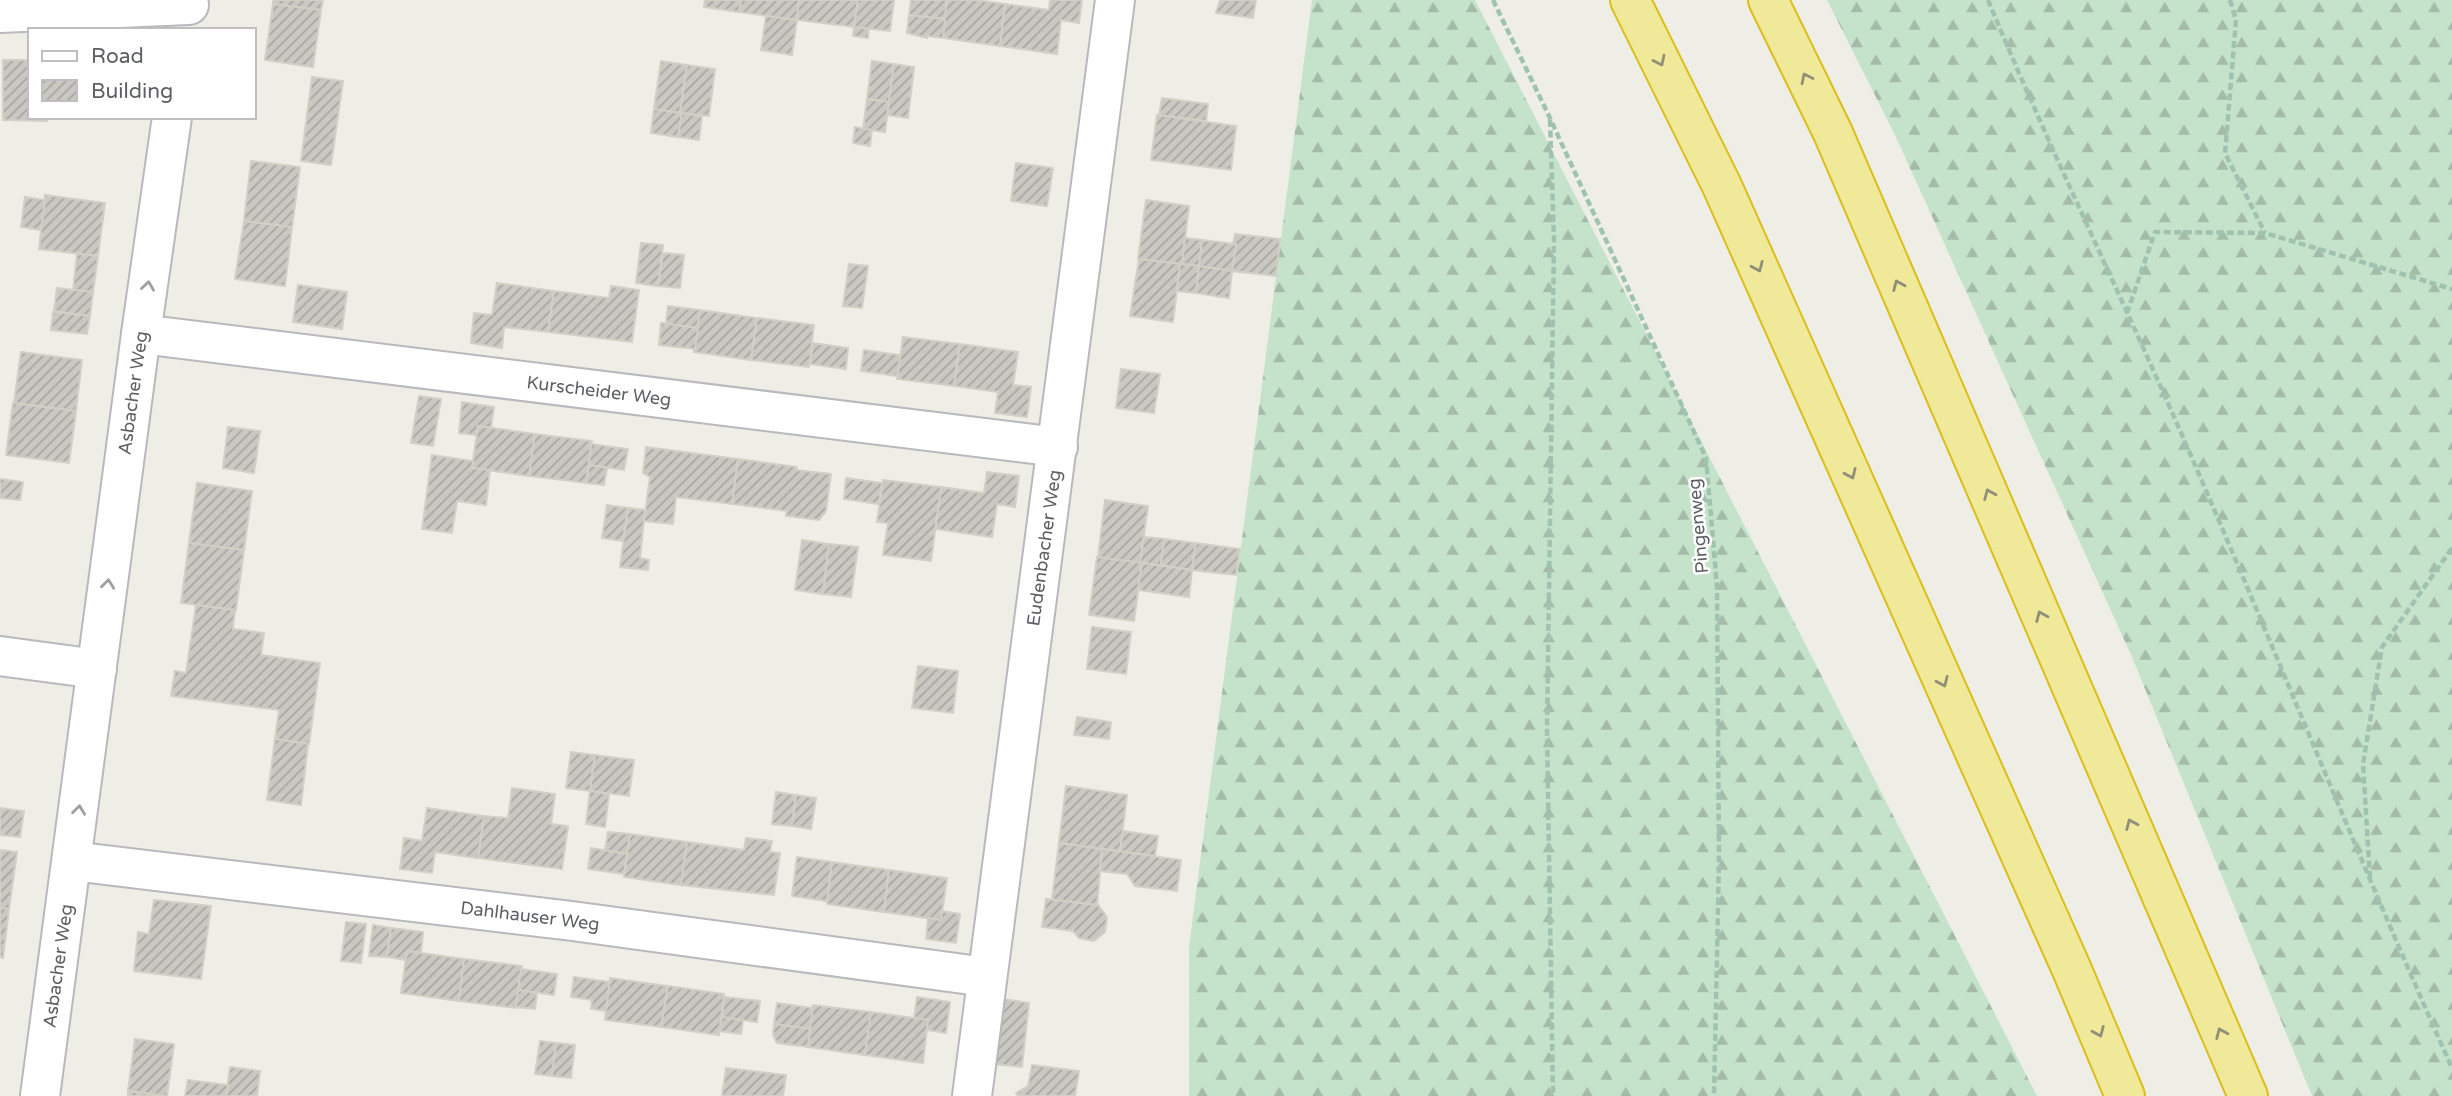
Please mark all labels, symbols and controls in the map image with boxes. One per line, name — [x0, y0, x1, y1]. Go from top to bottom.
legend — [28, 28, 256, 119]
text: Road — [91, 44, 144, 69]
one-way arrow — [1652, 54, 1666, 66]
one-way arrow — [1800, 73, 1814, 85]
text: Building — [91, 79, 173, 104]
one-way arrow — [1750, 259, 1764, 272]
one-way arrow — [140, 280, 155, 292]
one-way arrow — [1893, 280, 1907, 292]
street label: Asbacher Weg — [113, 330, 153, 456]
street label: Kurscheider Weg — [525, 371, 673, 411]
one-way arrow — [1843, 467, 1857, 479]
street label: Eudenbacher Weg — [1022, 469, 1066, 627]
street label: Pingenweg — [1683, 478, 1713, 574]
one-way arrow — [1983, 489, 1997, 501]
one-way arrow — [101, 578, 116, 590]
one-way arrow — [2035, 610, 2049, 623]
one-way arrow — [1935, 675, 1949, 687]
one-way arrow — [71, 804, 86, 816]
one-way arrow — [2125, 819, 2139, 832]
street label: Dahlhauser Weg — [459, 897, 601, 935]
street label: Asbacher Weg — [38, 903, 78, 1029]
one-way arrow — [2090, 1026, 2104, 1038]
one-way arrow — [2215, 1028, 2229, 1041]

